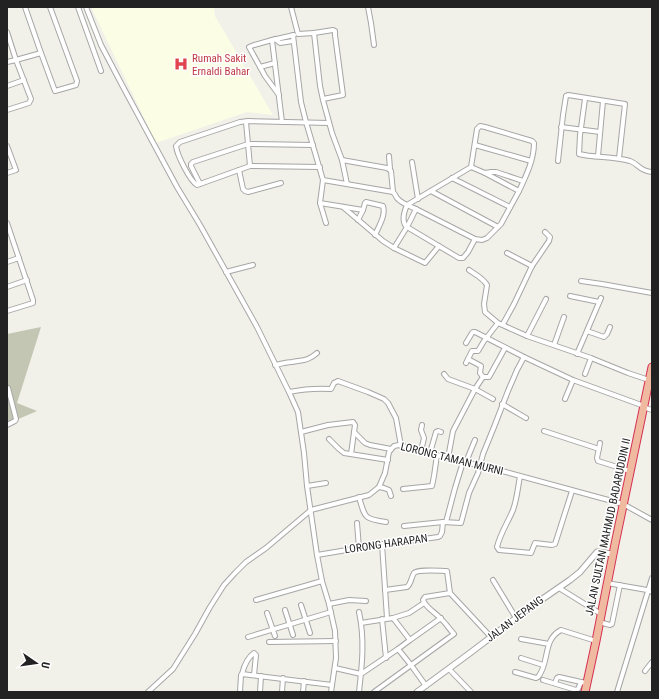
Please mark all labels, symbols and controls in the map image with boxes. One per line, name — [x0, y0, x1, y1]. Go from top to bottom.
place label: Rumah Sakit Ernaldi Bahar — [192, 52, 250, 78]
hospital icon: Rumah Sakit Ernaldi Bahar — [173, 56, 189, 72]
street label: JALAN SULTAN MAHMUD BADARUDDIN II — [583, 437, 633, 617]
street label: LORONG TAMAN MURNI — [399, 440, 505, 478]
street label: LORONG HARAPAN — [344, 532, 428, 556]
street label: JALAN JEPANG — [484, 593, 546, 645]
north arrow — [16, 643, 56, 683]
text: U — [38, 661, 52, 670]

